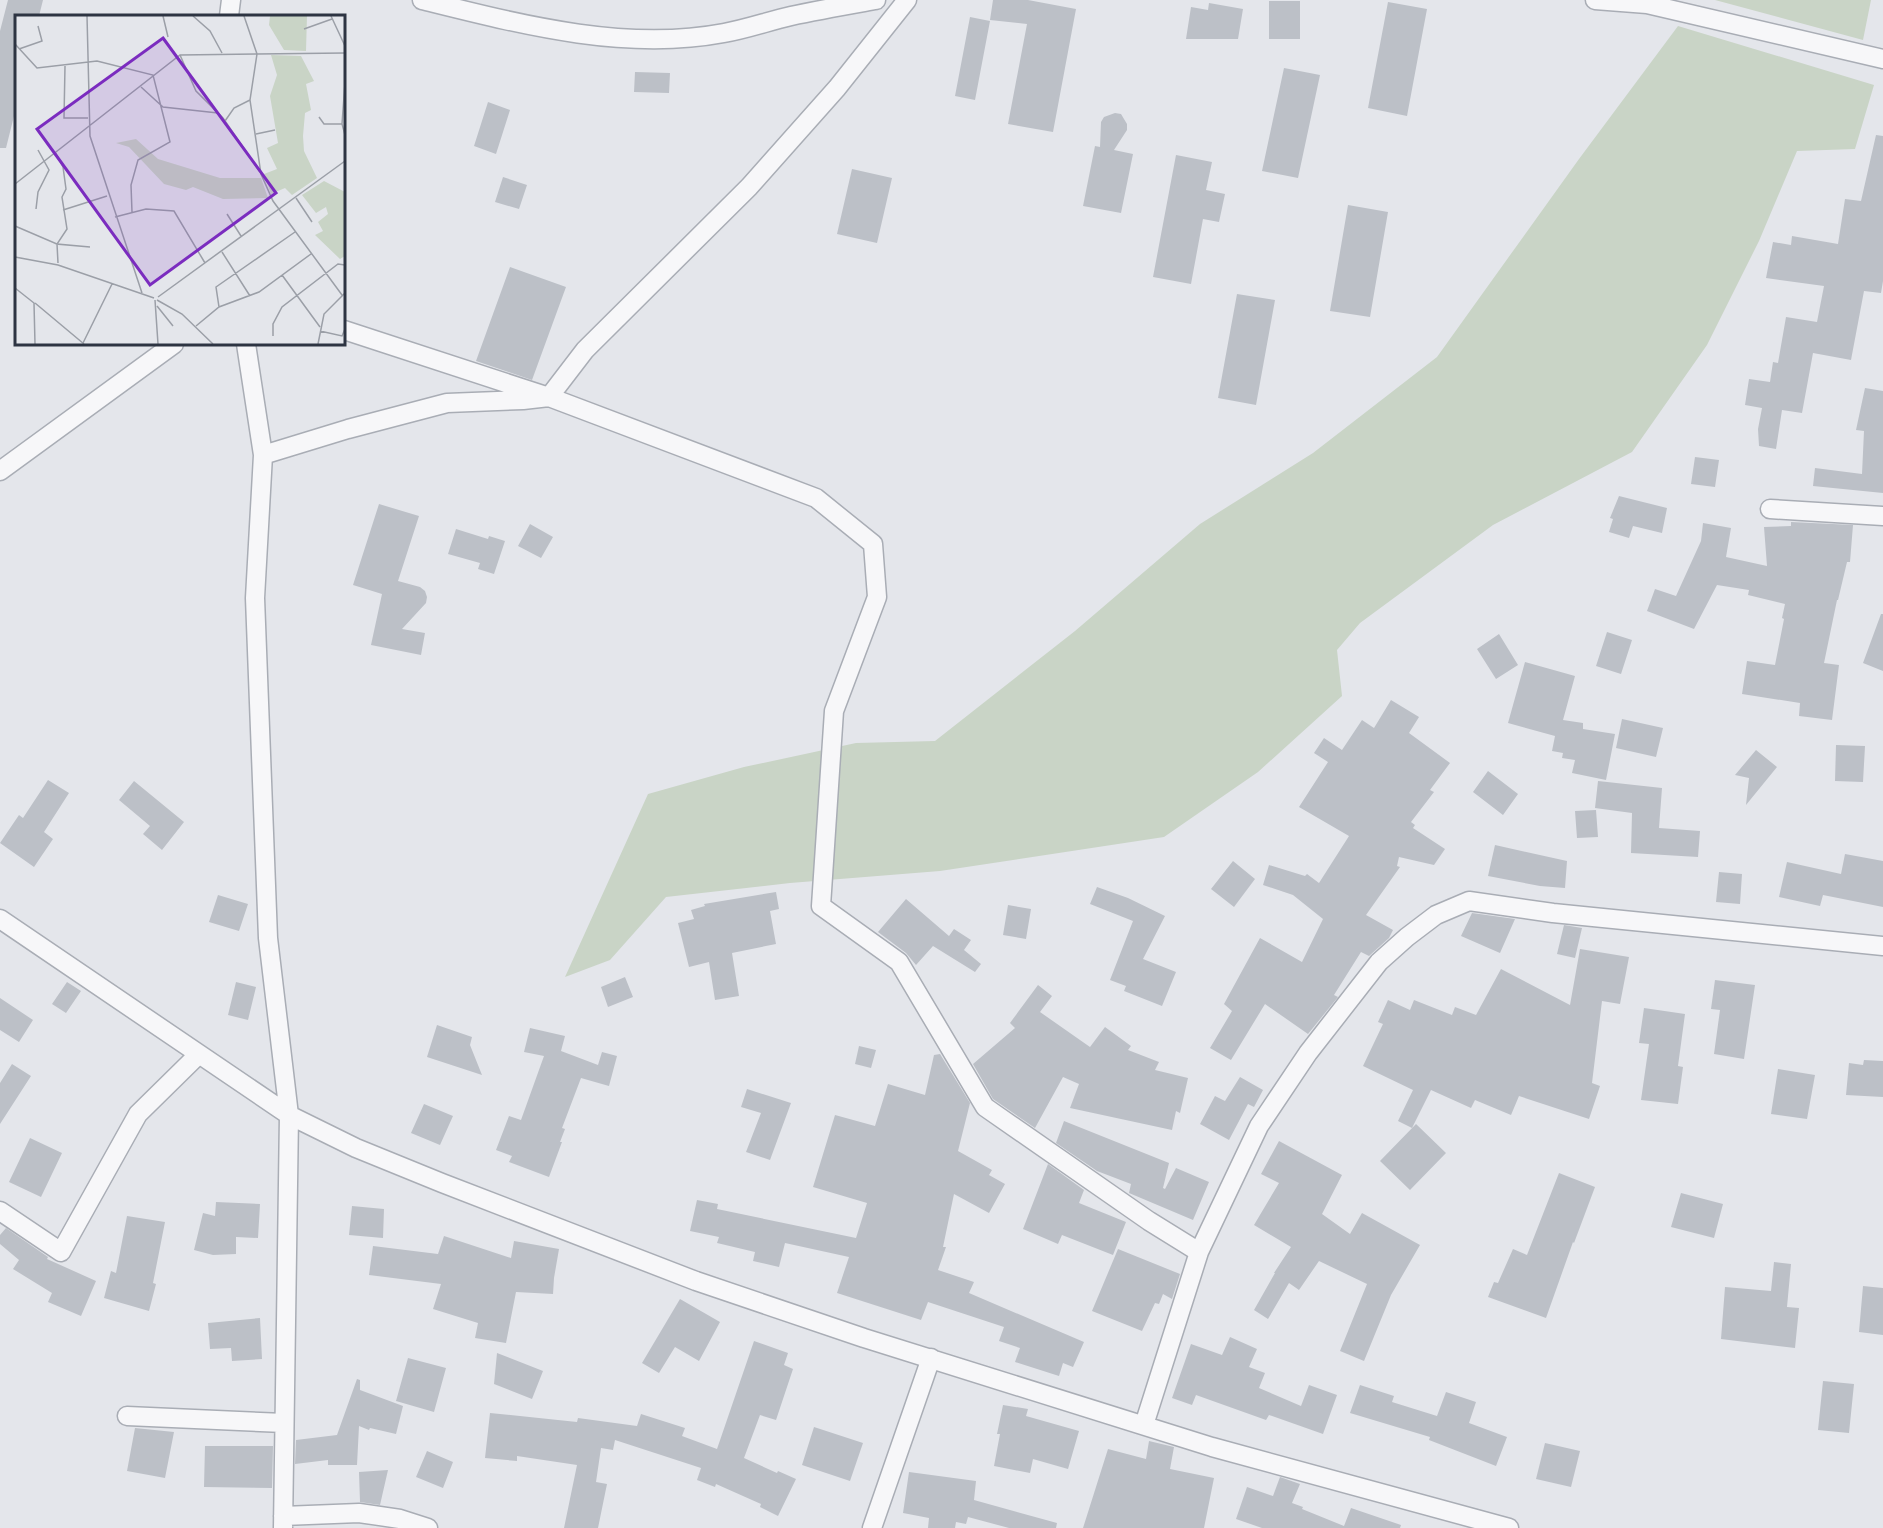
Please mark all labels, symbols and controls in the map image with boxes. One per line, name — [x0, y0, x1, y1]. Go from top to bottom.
inset map — [15, 15, 345, 345]

